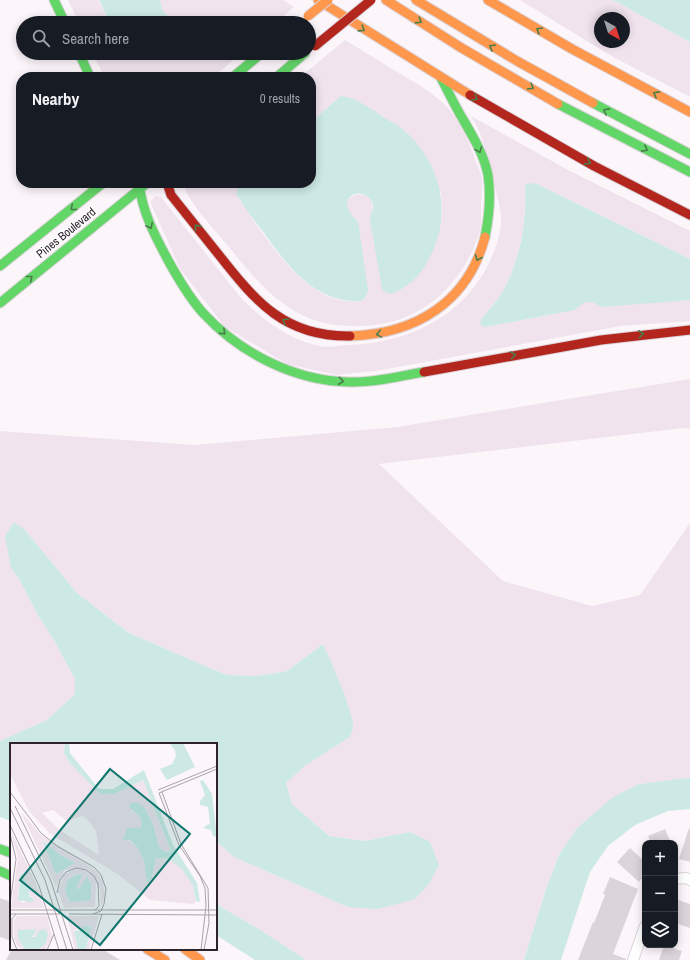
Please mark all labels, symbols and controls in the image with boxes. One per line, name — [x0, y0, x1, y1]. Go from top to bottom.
north arrow — [594, 12, 630, 48]
search box — [16, 16, 316, 60]
one-way arrow — [415, 16, 422, 24]
one-way arrow — [358, 24, 365, 32]
icon: search — [30, 27, 52, 49]
one-way arrow — [535, 27, 543, 34]
text: Search here — [62, 28, 129, 49]
one-way arrow — [489, 44, 496, 51]
one-way arrow — [526, 83, 534, 90]
text: Nearby — [32, 87, 79, 110]
text: 0 results — [260, 90, 300, 107]
one-way arrow — [652, 91, 660, 99]
one-way arrow — [471, 94, 478, 101]
one-way arrow — [602, 108, 610, 115]
one-way arrow — [640, 145, 648, 152]
one-way arrow — [475, 146, 483, 153]
one-way arrow — [584, 157, 591, 165]
one-way arrow — [70, 203, 77, 210]
street label: Pines Boulevard — [33, 204, 99, 262]
one-way arrow — [145, 221, 153, 229]
one-way arrow — [194, 225, 201, 232]
one-way arrow — [475, 255, 483, 262]
one-way arrow — [26, 275, 33, 282]
one-way arrow — [282, 319, 289, 326]
one-way arrow — [218, 328, 225, 335]
one-way arrow — [376, 329, 382, 337]
one-way arrow — [638, 329, 644, 338]
one-way arrow — [510, 351, 516, 360]
one-way arrow — [338, 377, 344, 386]
inset map — [10, 743, 217, 950]
map controls — [642, 840, 678, 948]
button: + — [642, 840, 678, 876]
button: − — [642, 876, 678, 912]
button: layers — [642, 912, 678, 948]

